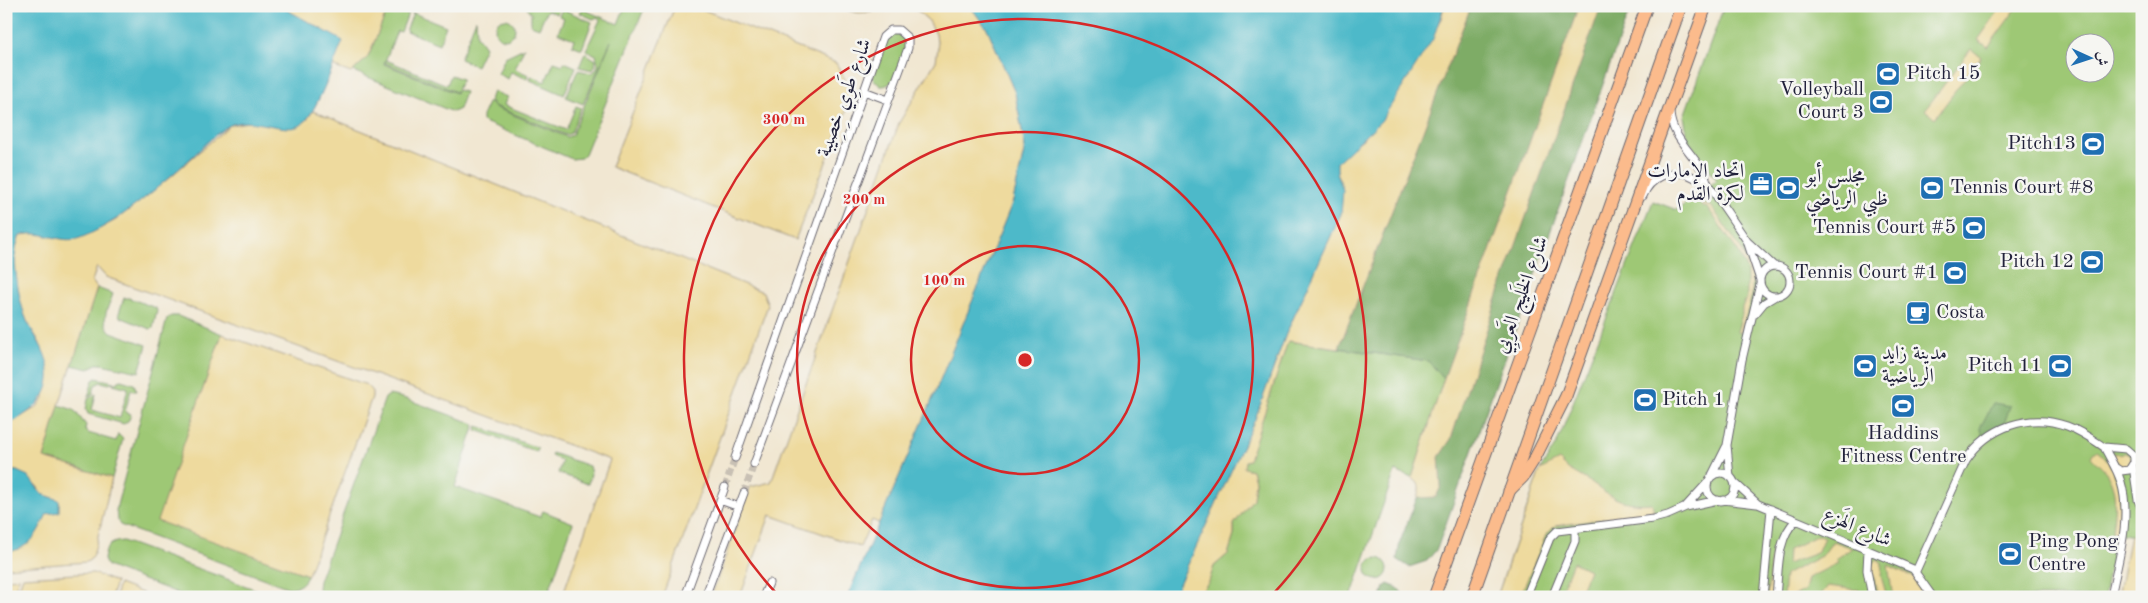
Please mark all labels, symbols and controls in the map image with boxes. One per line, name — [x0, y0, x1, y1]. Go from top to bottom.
north arrow — [2066, 32, 2116, 82]
street label: شارع طَوِي خِصِيبة — [809, 34, 881, 162]
text: ش — [2095, 51, 2109, 66]
sports icon: Pitch 15 — [1875, 61, 1901, 87]
place label: Pitch 15 — [1906, 64, 1980, 84]
place label: Volleyball Court 3 — [1779, 80, 1864, 123]
sports icon: Volleyball Court 3 — [1868, 89, 1894, 115]
text: 300 m — [763, 113, 805, 128]
sports icon: Pitch13 — [2080, 131, 2106, 157]
place label: Pitch13 — [2007, 134, 2076, 154]
place label: اتحاد الإمارات لكرة القدم — [1647, 161, 1744, 211]
place label: مجلس أبو ظبي الرياضي — [1804, 161, 1888, 217]
office icon: اتحاد الإمارات لكرة القدم — [1748, 171, 1774, 197]
sports icon: مجلس أبو ظبي الرياضي — [1775, 175, 1801, 201]
sports icon: Tennis Court #8 — [1919, 175, 1945, 201]
place label: Tennis Court #8 — [1950, 178, 2093, 198]
text: 200 m — [843, 193, 885, 208]
sports icon: Tennis Court #5 — [1961, 215, 1987, 241]
place label: Tennis Court #5 — [1813, 218, 1956, 238]
street label: شارع الخَلِيج العَربِي — [1486, 232, 1558, 358]
sports icon: Pitch 12 — [2079, 249, 2105, 275]
place label: Pitch 12 — [2000, 252, 2074, 272]
sports icon: Tennis Court #1 — [1942, 260, 1968, 286]
place label: Tennis Court #1 — [1795, 263, 1938, 283]
text: 100 m — [923, 274, 965, 289]
cafe icon: Costa — [1905, 300, 1931, 326]
place label: Costa — [1936, 303, 1985, 323]
place label: مدينة زايد الرياضية — [1882, 344, 1947, 388]
centre of rings — [1016, 351, 1034, 369]
sports icon: مدينة زايد الرياضية — [1852, 353, 1878, 379]
sports icon: Pitch 11 — [2047, 353, 2073, 379]
place label: Pitch 11 — [1968, 356, 2042, 376]
sports icon: Pitch 1 — [1632, 387, 1658, 413]
place label: Pitch 1 — [1662, 390, 1725, 410]
sports icon: Haddins Fitness Centre — [1890, 393, 1916, 419]
place label: Haddins Fitness Centre — [1840, 424, 1966, 467]
street label: شارع الهَزع — [1818, 499, 1896, 557]
place label: Ping Pong Centre — [2028, 532, 2118, 575]
sports icon: Ping Pong Centre — [1997, 541, 2023, 567]

